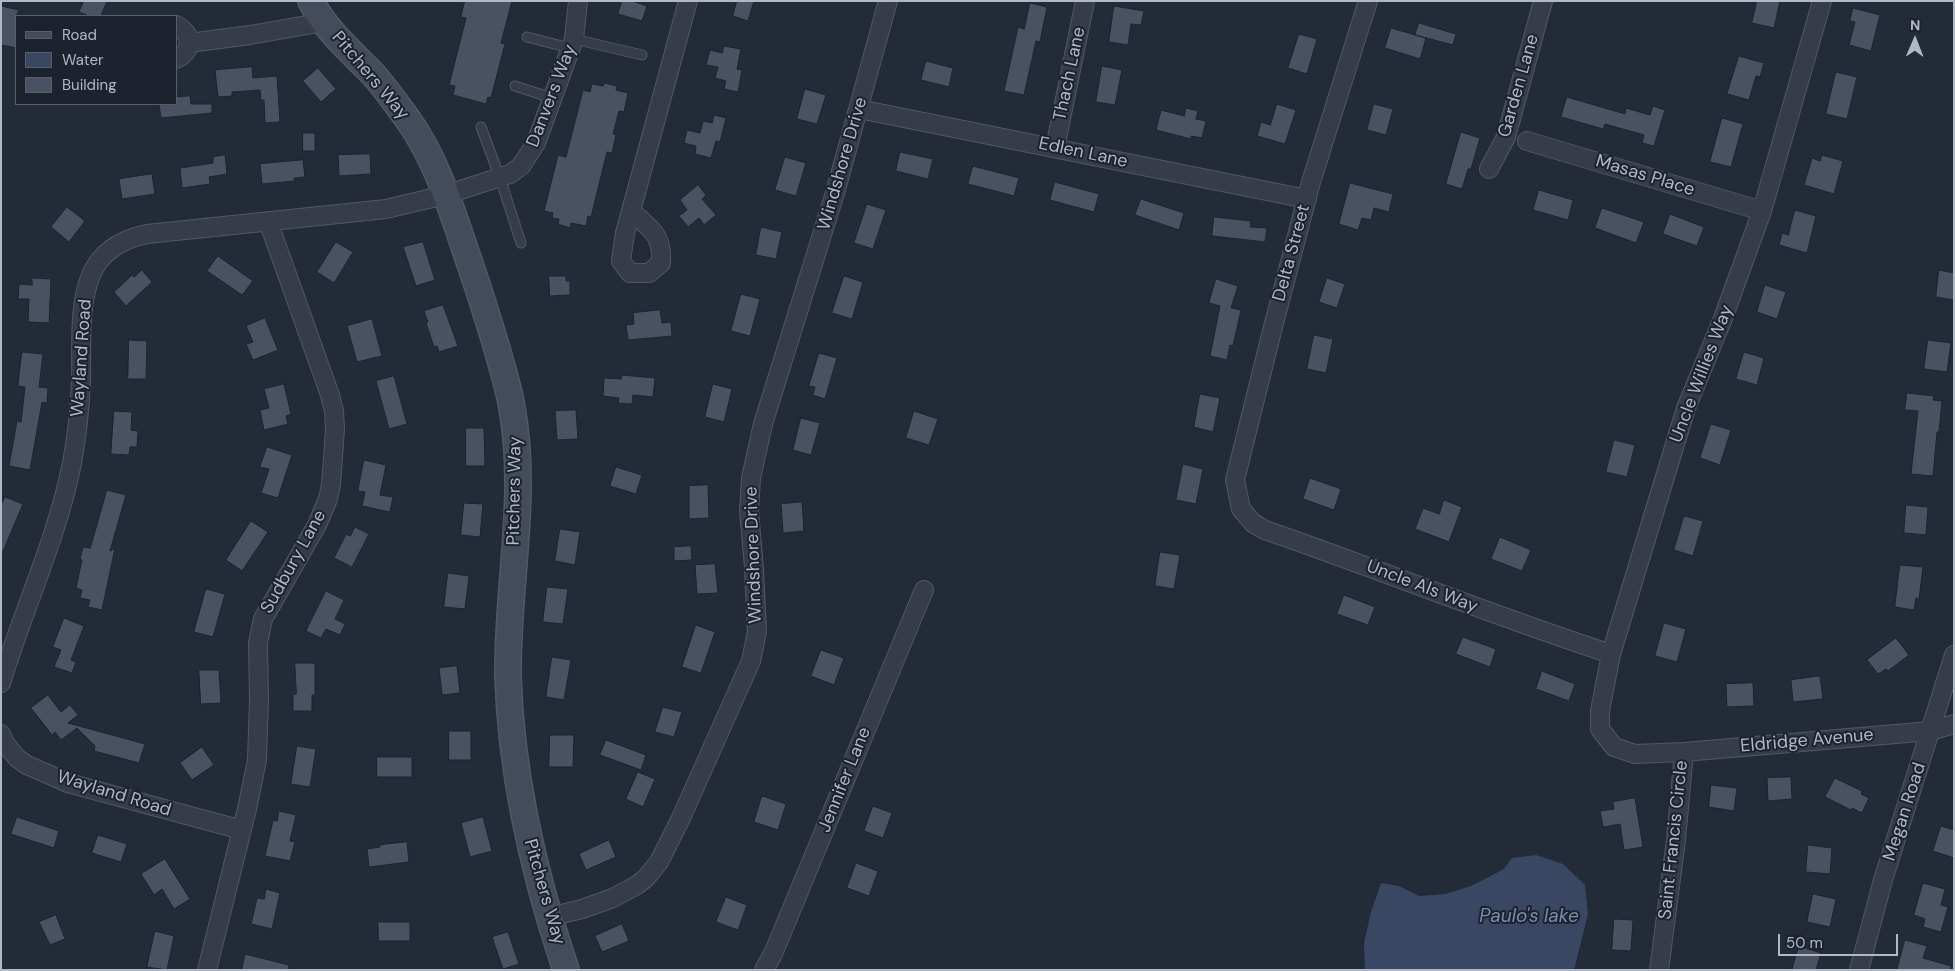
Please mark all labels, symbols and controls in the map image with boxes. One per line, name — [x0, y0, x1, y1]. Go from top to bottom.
legend — [15, 15, 178, 105]
north arrow — [1890, 15, 1940, 65]
text: N — [1910, 16, 1921, 34]
text: Road — [62, 25, 97, 45]
street label: Thach Lane — [1050, 25, 1090, 123]
street label: Pitchers Way — [327, 27, 413, 125]
street label: Garden Lane — [1494, 32, 1544, 140]
street label: Danvers Way — [523, 42, 581, 150]
text: Water — [62, 50, 103, 70]
text: Building — [62, 75, 117, 95]
street label: Windshore Drive — [814, 95, 872, 233]
street label: Edlen Lane — [1036, 133, 1130, 173]
street label: Masas Place — [1593, 151, 1697, 201]
street label: Delta Street — [1269, 202, 1315, 304]
street label: Wayland Road — [67, 298, 97, 418]
street label: Uncle Willies Way — [1666, 302, 1738, 446]
street label: Pitchers Way — [503, 436, 527, 546]
street label: Windshore Drive — [741, 486, 767, 624]
street label: Sudbury Lane — [257, 507, 331, 617]
street label: Uncle Als Way — [1363, 556, 1481, 618]
street label: Jennifer Lane — [814, 724, 876, 836]
street label: Eldridge Avenue — [1740, 724, 1874, 758]
street label: Saint Francis Circle — [1655, 759, 1693, 921]
street label: Megan Road — [1879, 760, 1931, 864]
street label: Wayland Road — [54, 766, 174, 822]
street label: Pitchers Way — [519, 837, 569, 947]
water label: Paulo's lake — [1479, 906, 1579, 928]
scale bar — [1780, 924, 1900, 956]
text: 50 m — [1786, 933, 1823, 953]

